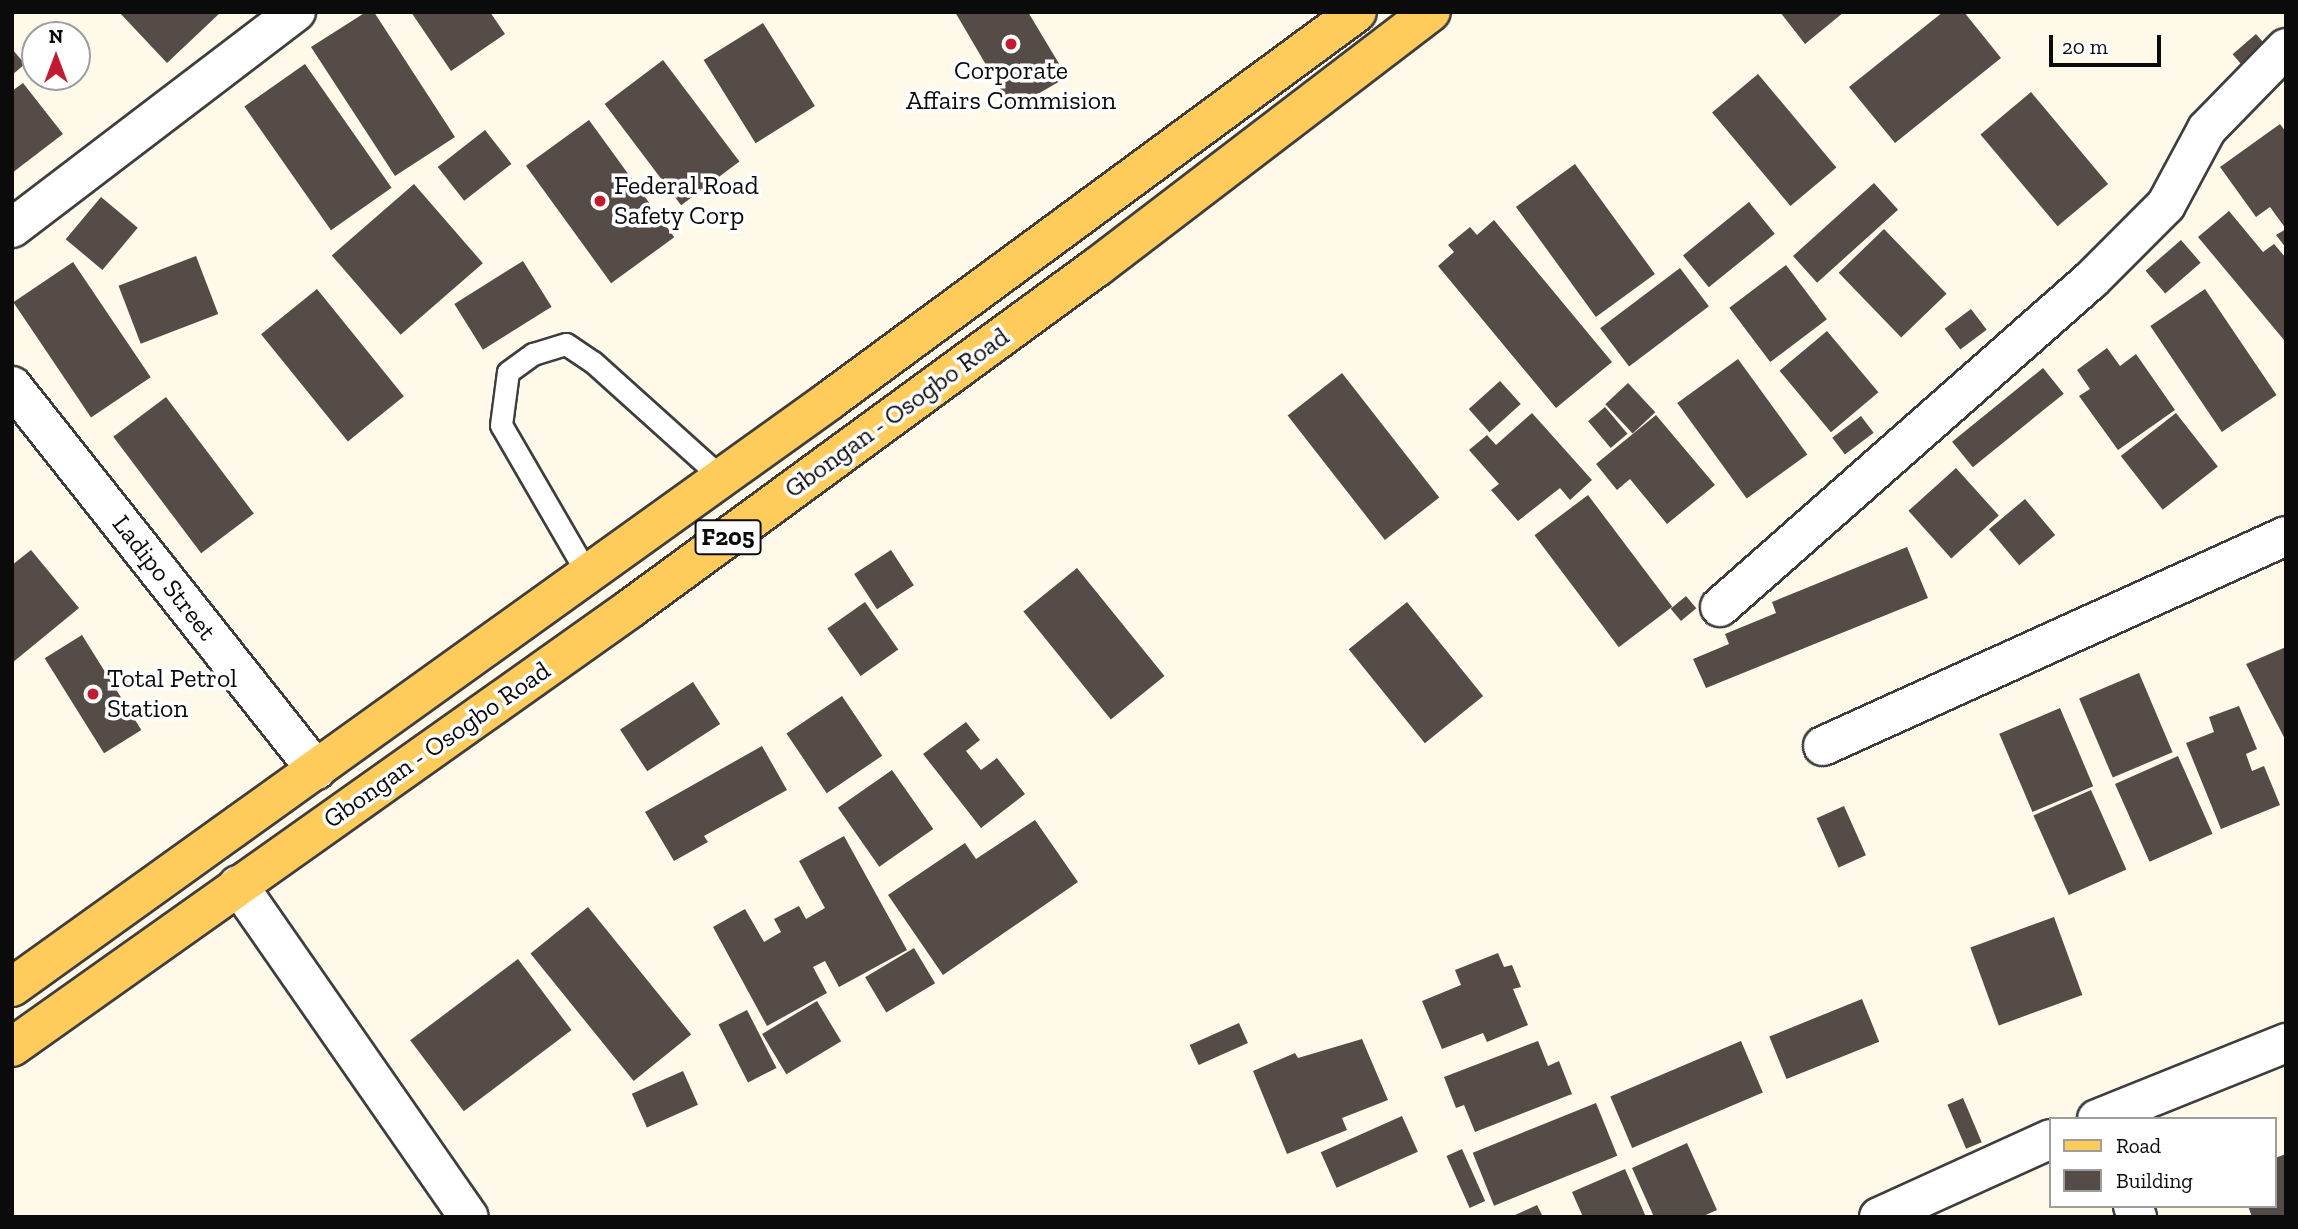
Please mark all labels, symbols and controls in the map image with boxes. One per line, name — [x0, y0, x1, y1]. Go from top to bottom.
north arrow — [21, 21, 91, 91]
scale bar — [2053, 21, 2165, 65]
text: N — [49, 25, 63, 48]
text: 20 m — [2062, 34, 2108, 59]
marker: Corporate Affairs Commision — [1003, 36, 1019, 52]
place label: Corporate Affairs Commision — [906, 55, 1116, 116]
place label: Federal Road Safety Corp — [614, 170, 759, 232]
marker: Federal Road Safety Corp — [592, 193, 608, 209]
street label: Gbongan - Osogbo Road — [779, 321, 1015, 505]
street label: Ladipo Street — [105, 509, 223, 647]
road number: F205 — [693, 516, 763, 558]
street label: Gbongan - Osogbo Road — [318, 655, 556, 835]
place label: Total Petrol Station — [107, 663, 237, 724]
marker: Total Petrol Station — [85, 686, 101, 702]
legend — [2050, 1117, 2277, 1208]
text: Road — [2116, 1133, 2161, 1158]
text: Building — [2116, 1168, 2193, 1193]

